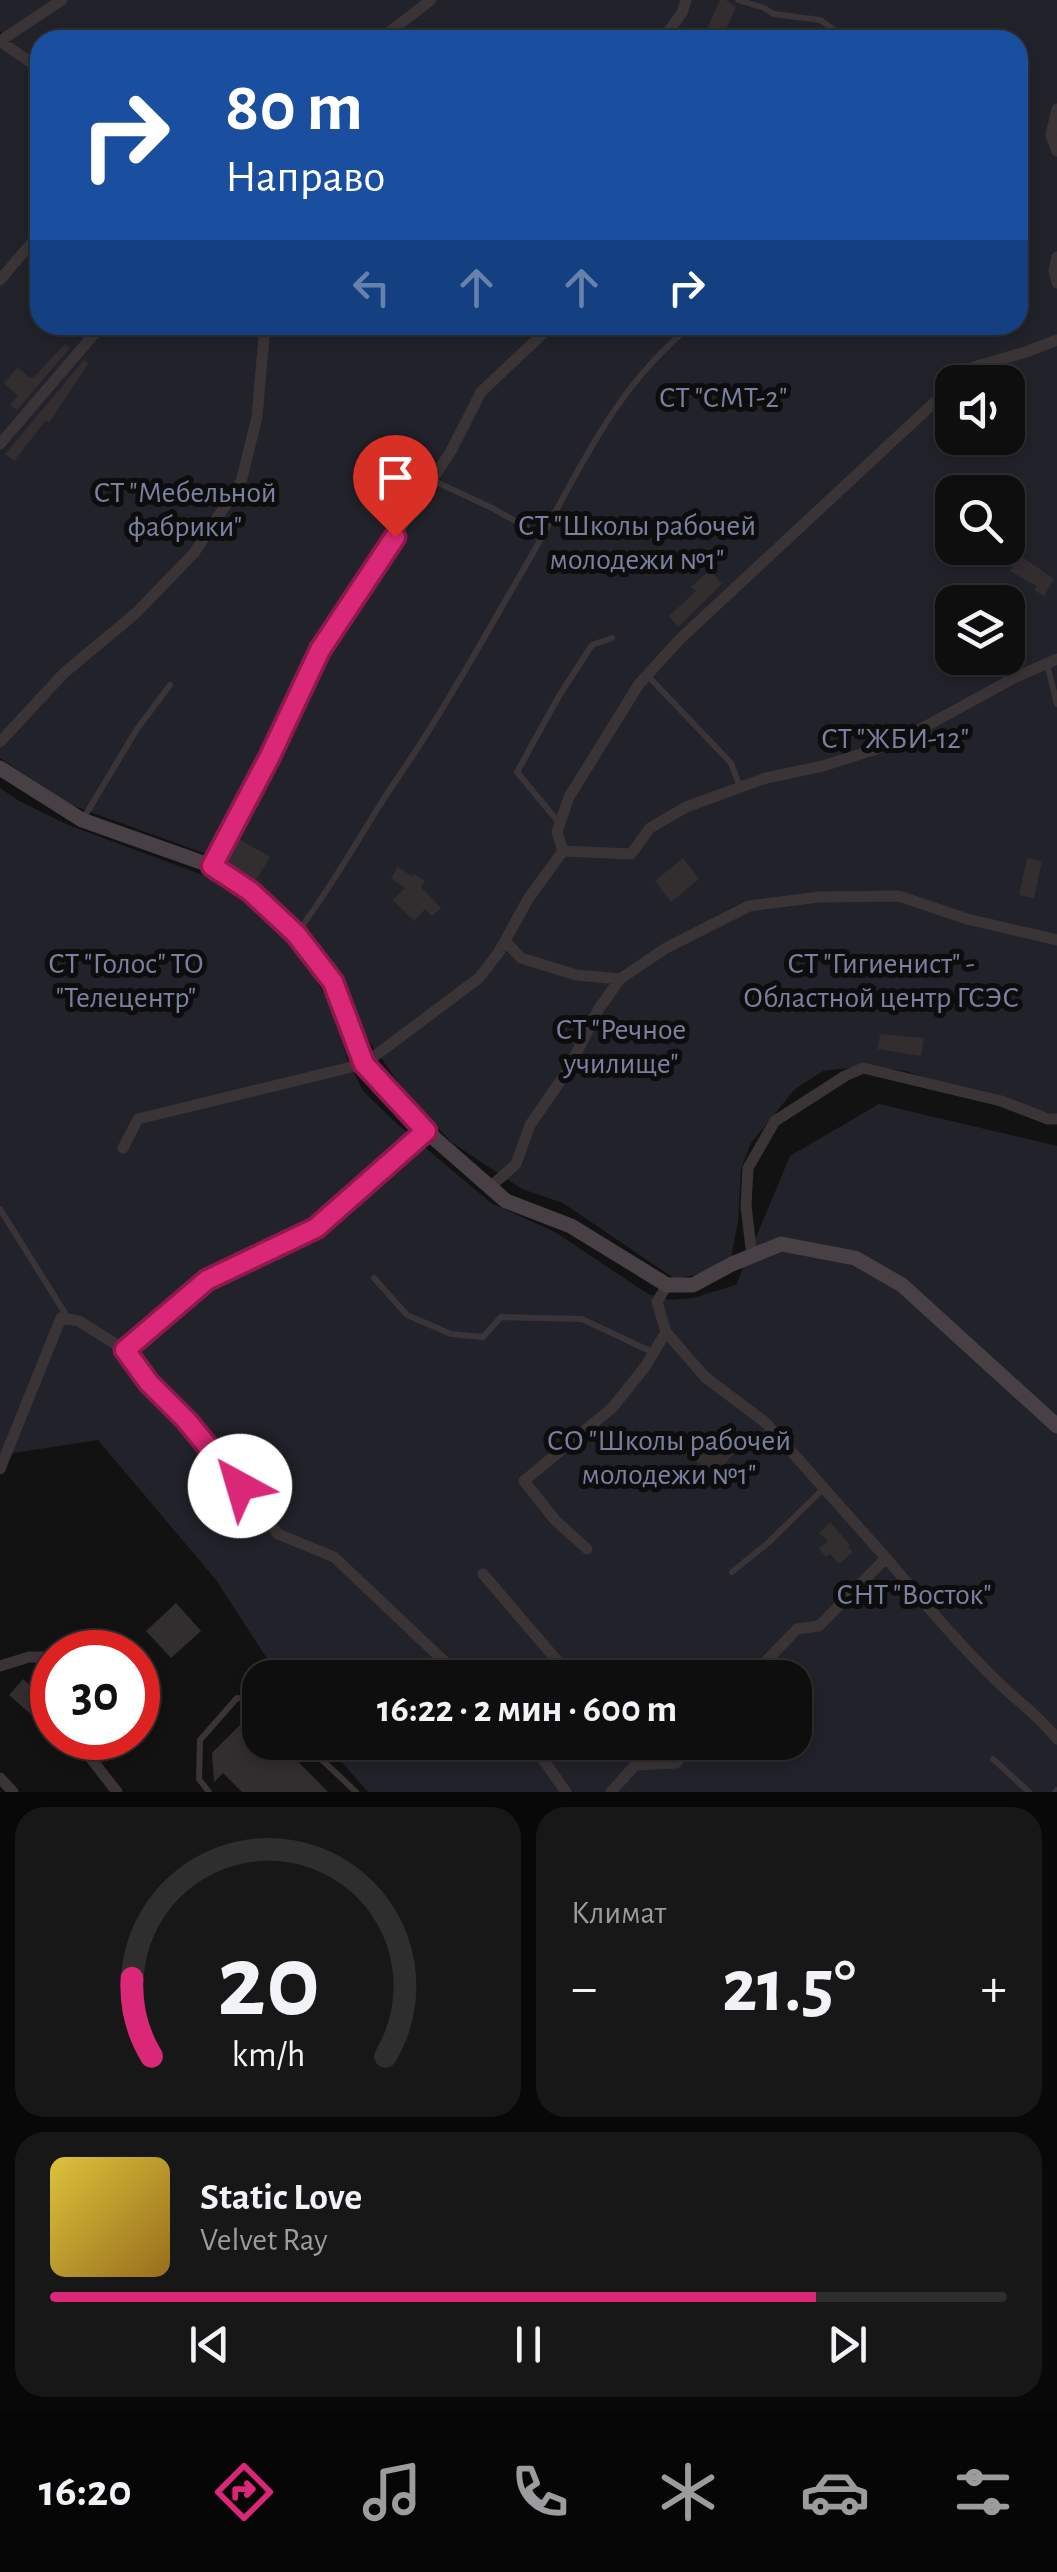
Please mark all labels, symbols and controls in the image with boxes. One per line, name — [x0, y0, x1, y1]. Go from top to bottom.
icon: right — [60, 70, 190, 200]
text: 80 m — [225, 73, 363, 143]
text: Направо — [225, 155, 385, 200]
icon: left — [344, 260, 399, 315]
icon: ahead — [449, 260, 504, 315]
icon: ahead — [554, 260, 609, 315]
icon: right — [659, 260, 714, 315]
map controls — [935, 365, 1025, 675]
button: sound — [935, 365, 1025, 455]
park label: СТ "СМТ-2" — [659, 383, 787, 413]
pin — [353, 435, 438, 538]
icon: arrive — [368, 450, 423, 505]
button: search — [935, 475, 1025, 565]
park label: СТ "Мебельной фабрики" — [93, 478, 277, 542]
park label: СТ "Школы рабочей молодежи №1" — [518, 511, 756, 575]
button: layers — [935, 585, 1025, 675]
park label: СТ "ЖБИ-12" — [821, 724, 969, 754]
park label: СТ "Голос" ТО "Телецентр" — [48, 949, 204, 1013]
park label: СТ "Гигиенист" - Областной центр ГСЭС — [743, 949, 1019, 1013]
park label: СТ "Речное училище" — [556, 1015, 686, 1079]
park label: СО "Школы рабочей молодежи №1" — [547, 1426, 791, 1490]
position arrow — [188, 1434, 292, 1538]
park label: СНТ "Восток" — [836, 1580, 992, 1610]
speed limit sign: 30 — [30, 1630, 160, 1760]
text: 16:22 · 2 мин · 600 m — [377, 1691, 677, 1729]
text: Климат — [571, 1897, 666, 1929]
text: 20 — [216, 1931, 320, 2035]
text: 21.5° — [722, 1950, 856, 2025]
text: − — [571, 1961, 597, 2016]
text: + — [981, 1961, 1007, 2016]
text: km/h — [231, 2037, 305, 2073]
text: Static Love — [200, 2179, 362, 2217]
text: Velvet Ray — [200, 2224, 328, 2256]
icon: previous — [182, 2317, 237, 2372]
icon: pause — [501, 2317, 556, 2372]
icon: next — [820, 2317, 875, 2372]
icon: directions — [209, 2457, 279, 2527]
icon: music — [357, 2457, 427, 2527]
icon: phone — [505, 2457, 575, 2527]
icon: climate — [653, 2457, 723, 2527]
icon: car — [800, 2457, 870, 2527]
icon: filters — [948, 2457, 1018, 2527]
text: 16:20 — [39, 2469, 132, 2514]

